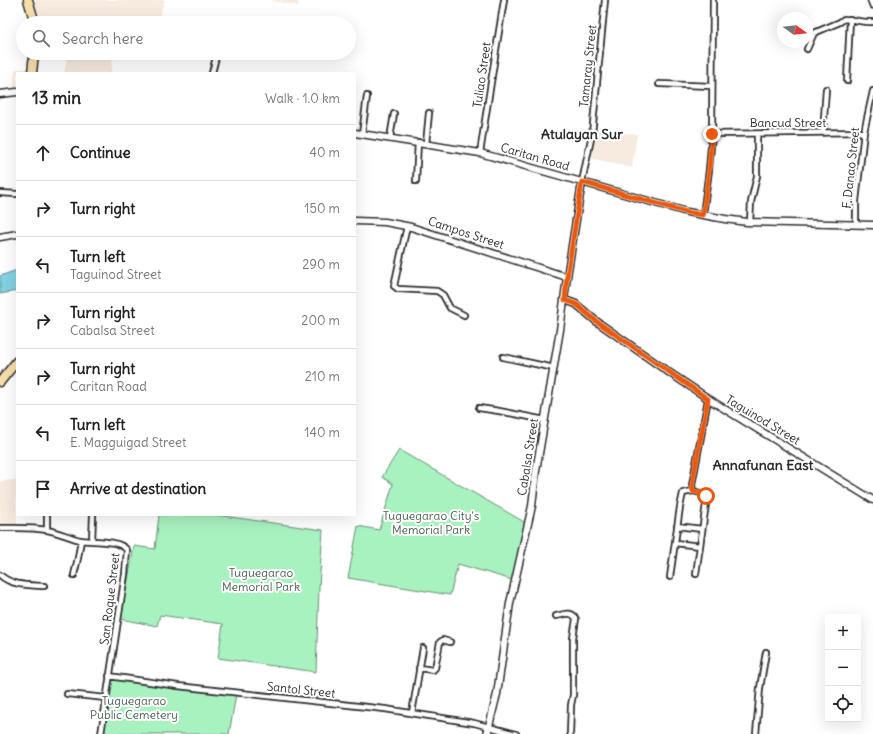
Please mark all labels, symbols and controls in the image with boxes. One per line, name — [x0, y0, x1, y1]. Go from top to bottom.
north arrow — [777, 12, 813, 48]
search box — [16, 16, 356, 60]
street label: Tamaray Street — [576, 24, 599, 108]
icon: search — [30, 27, 52, 49]
text: Search here — [62, 29, 143, 48]
street label: Tuliao Street — [469, 41, 494, 109]
text: 13 min — [32, 87, 81, 109]
text: Walk · 1.0 km — [265, 90, 340, 107]
street label: Bancud Street — [750, 115, 826, 130]
district label: Atulayan Sur — [541, 125, 623, 143]
route end — [703, 125, 721, 143]
street label: F. Danao Street — [839, 126, 862, 209]
street label: Caritan Road — [499, 140, 571, 174]
icon: ahead — [32, 142, 54, 164]
text: Continue — [70, 143, 131, 162]
text: 40 m — [309, 144, 340, 161]
icon: right — [32, 198, 54, 220]
text: Turn right — [70, 199, 135, 218]
text: 150 m — [304, 200, 340, 217]
street label: Campos Street — [426, 213, 506, 252]
text: Turn left — [70, 247, 125, 266]
icon: left — [32, 254, 54, 276]
text: 290 m — [302, 256, 340, 273]
text: Taguinod Street — [70, 266, 161, 283]
text: Turn right — [70, 303, 135, 322]
icon: right — [32, 310, 54, 332]
text: 200 m — [301, 312, 340, 329]
text: Cabalsa Street — [70, 322, 155, 339]
text: Turn right — [70, 359, 135, 378]
icon: right — [32, 366, 54, 388]
text: 210 m — [305, 368, 340, 385]
text: Caritan Road — [70, 378, 147, 395]
street label: Taguinod Street — [723, 391, 803, 448]
text: Turn left — [70, 415, 125, 434]
street label: Cabalsa Street — [514, 417, 541, 497]
icon: left — [32, 422, 54, 444]
text: 140 m — [304, 424, 340, 441]
text: E. Magguigad Street — [70, 434, 186, 451]
district label: Annafunan East — [713, 456, 814, 474]
icon: arrive — [32, 478, 54, 500]
text: Arrive at destination — [70, 479, 206, 498]
route start — [697, 487, 715, 505]
park label: Tuguegarao City's Memorial Park — [383, 508, 479, 537]
street label: San Roque Street — [96, 552, 123, 646]
park label: Tuguegarao Memorial Park — [222, 565, 300, 594]
map controls — [825, 614, 861, 722]
button: + — [825, 614, 861, 650]
button: − — [825, 650, 861, 686]
street label: Santol Street — [266, 678, 336, 701]
button: locate — [825, 686, 861, 722]
park label: Tuguegarao Public Cemetery — [90, 693, 178, 722]

